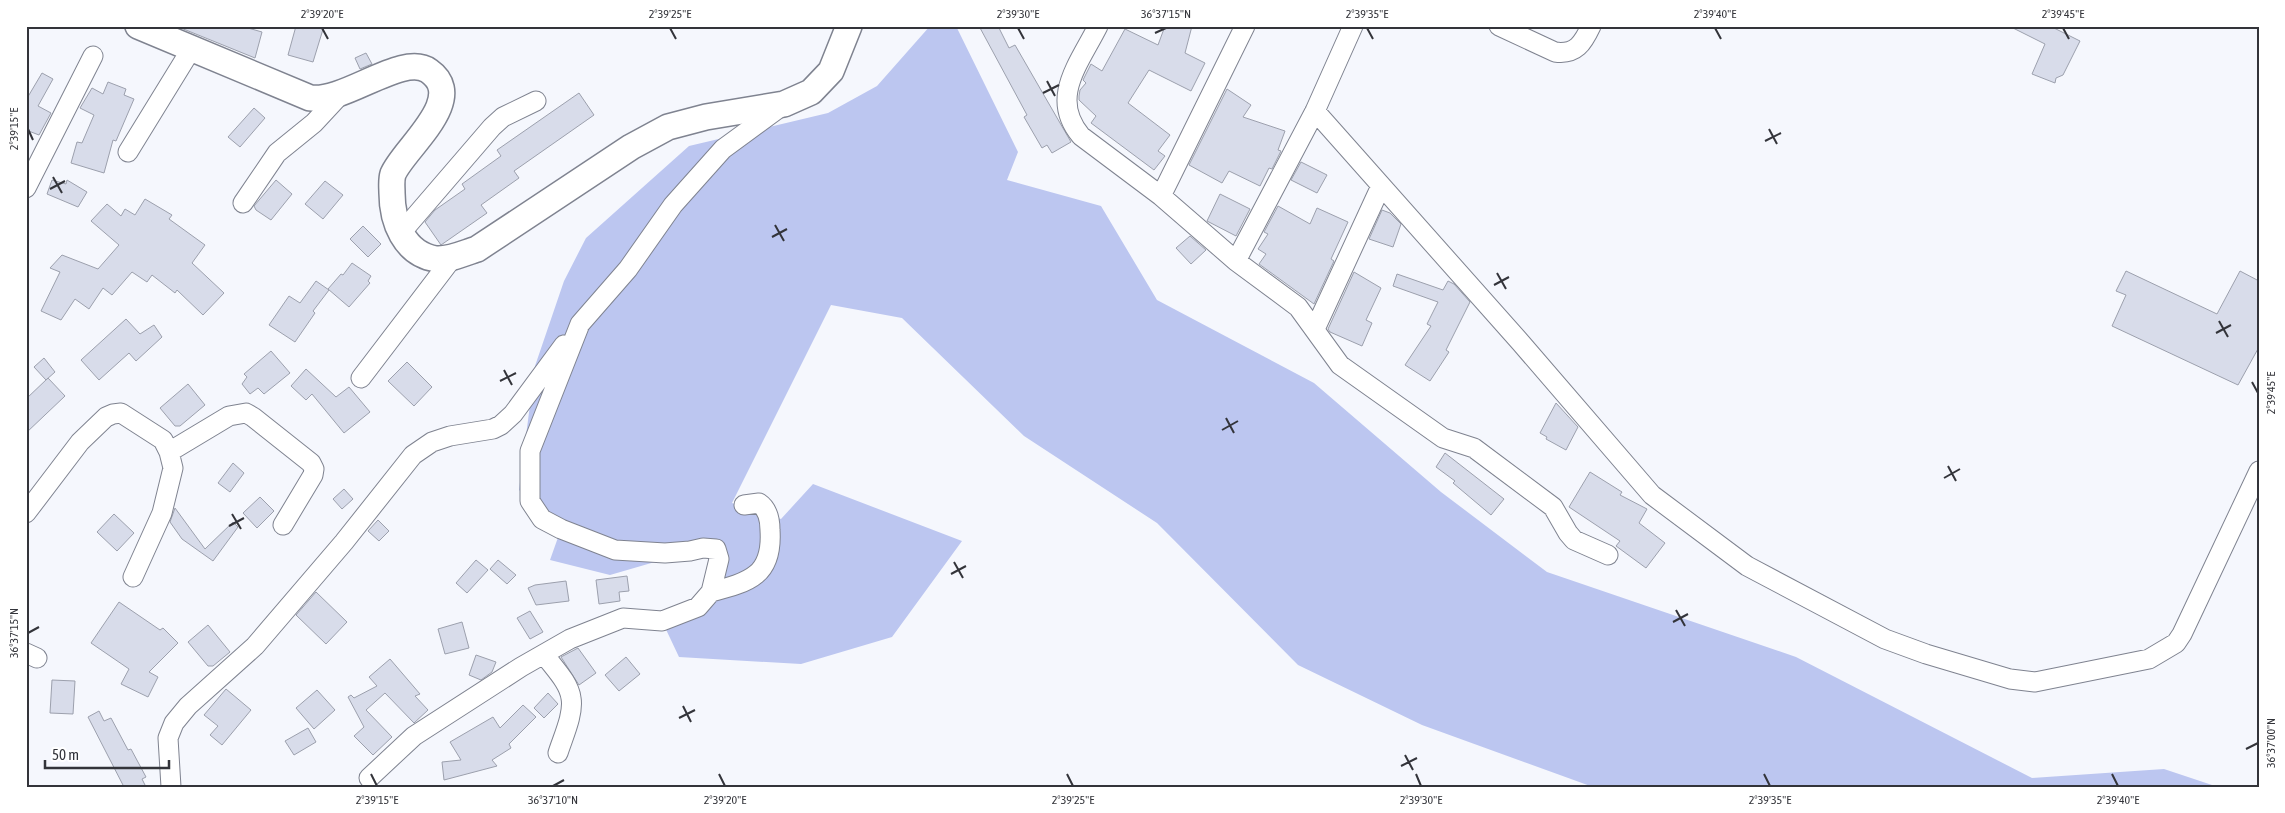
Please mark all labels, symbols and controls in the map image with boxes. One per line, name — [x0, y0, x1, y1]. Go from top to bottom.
text: 2°39'20"E — [301, 7, 343, 21]
text: 2°39'25"E — [649, 7, 691, 21]
text: 2°39'30"E — [997, 7, 1039, 21]
text: 36°37'15"N — [1141, 7, 1191, 21]
text: 2°39'35"E — [1346, 7, 1388, 21]
text: 2°39'40"E — [1694, 7, 1736, 21]
text: 2°39'45"E — [2042, 7, 2084, 21]
text: 2°39'15"E — [7, 108, 21, 150]
text: 2°39'45"E — [2264, 372, 2278, 414]
text: 36°37'15"N — [7, 608, 21, 658]
text: 36°37'00"N — [2264, 718, 2278, 768]
scale bar — [45, 738, 169, 770]
text: 50 m — [52, 746, 79, 763]
text: 2°39'15"E — [356, 793, 398, 807]
text: 36°37'10"N — [528, 793, 578, 807]
text: 2°39'20"E — [704, 793, 746, 807]
text: 2°39'25"E — [1052, 793, 1094, 807]
text: 2°39'30"E — [1400, 793, 1442, 807]
text: 2°39'35"E — [1749, 793, 1791, 807]
text: 2°39'40"E — [2097, 793, 2139, 807]

